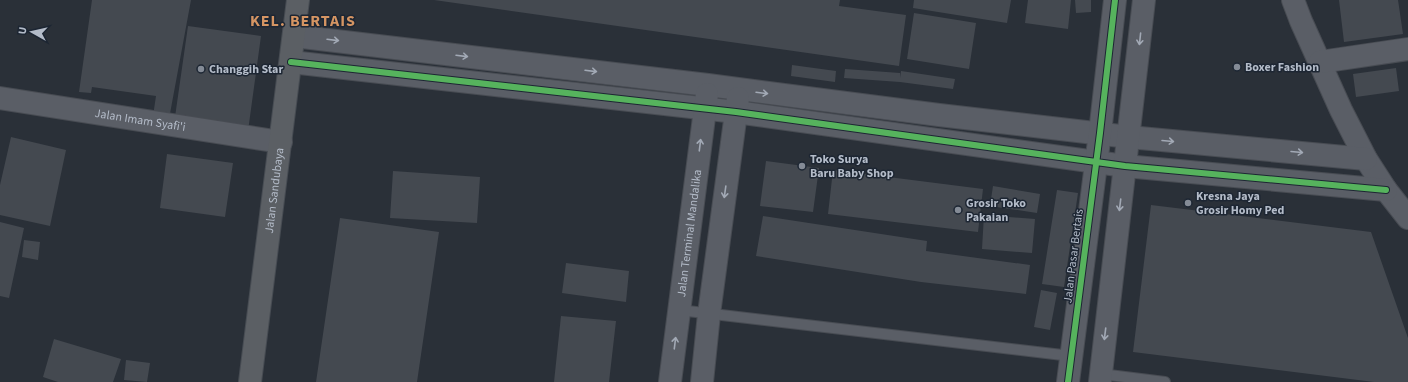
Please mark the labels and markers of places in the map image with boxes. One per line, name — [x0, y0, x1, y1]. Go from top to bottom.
place label: Boxer Fashion — [1245, 59, 1319, 76]
place label: Changgih Star — [209, 61, 283, 78]
marker: Boxer Fashion — [1232, 62, 1242, 72]
marker: Changgih Star — [196, 64, 206, 74]
place label: Toko Surya Baru Baby Shop — [810, 151, 894, 182]
marker: Toko Surya Baru Baby Shop — [797, 161, 807, 171]
place label: Kresna Jaya Grosir Homy Ped — [1196, 188, 1285, 219]
place label: Grosir Toko Pakaian — [966, 195, 1026, 226]
marker: Kresna Jaya Grosir Homy Ped — [1183, 198, 1193, 208]
marker: Grosir Toko Pakaian — [953, 205, 963, 215]

